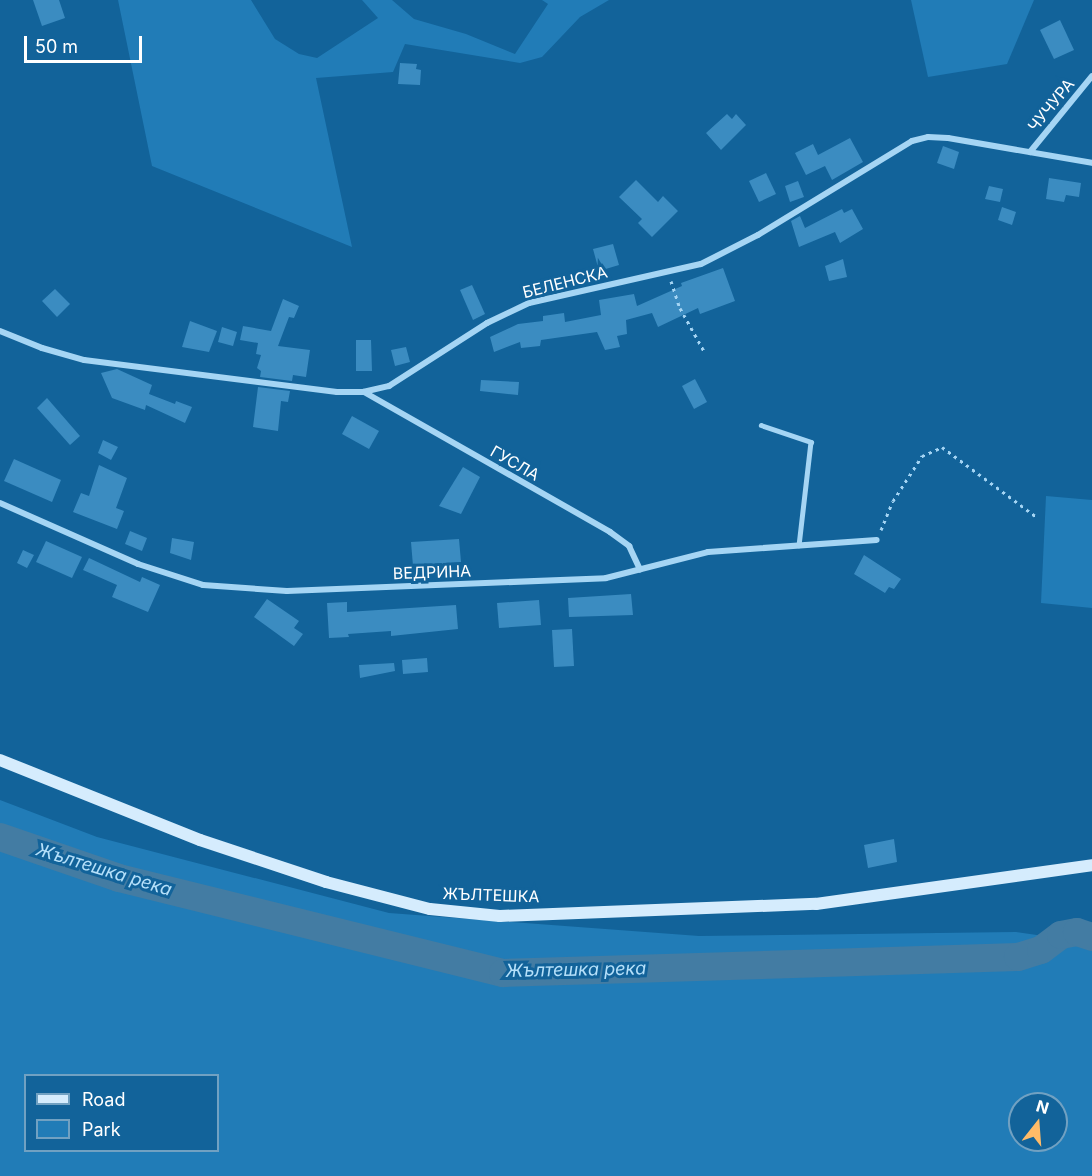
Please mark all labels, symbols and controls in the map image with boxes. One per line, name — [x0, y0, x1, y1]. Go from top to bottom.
scale bar — [27, 24, 146, 62]
text: 50 m — [35, 36, 78, 57]
street label: ЧУЧУРА — [1024, 75, 1078, 135]
street label: БЕЛЕНСКА — [521, 262, 609, 302]
street label: ГУСЛА — [487, 441, 543, 485]
street label: ВЕДРИНА — [392, 561, 472, 583]
water label: Жълтешка река — [34, 839, 174, 901]
street label: ЖЪЛТЕШКА — [442, 884, 540, 906]
water label: Жълтешка река — [506, 958, 646, 982]
legend — [24, 1074, 219, 1152]
text: Road — [82, 1089, 125, 1110]
north arrow — [1008, 1092, 1068, 1152]
text: N — [1034, 1095, 1051, 1118]
text: Park — [82, 1119, 121, 1140]

